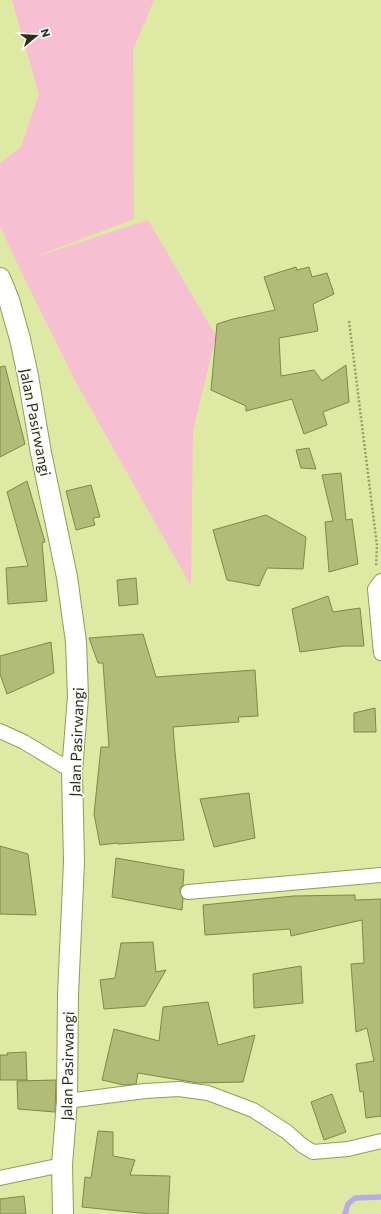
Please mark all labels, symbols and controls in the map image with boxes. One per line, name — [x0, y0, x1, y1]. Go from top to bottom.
north arrow — [16, 16, 56, 56]
text: N — [39, 27, 53, 39]
street label: Jalan Pasirwangi — [17, 367, 55, 477]
street label: Jalan Pasirwangi — [65, 687, 87, 797]
street label: Jalan Pasirwangi — [57, 1011, 77, 1121]

